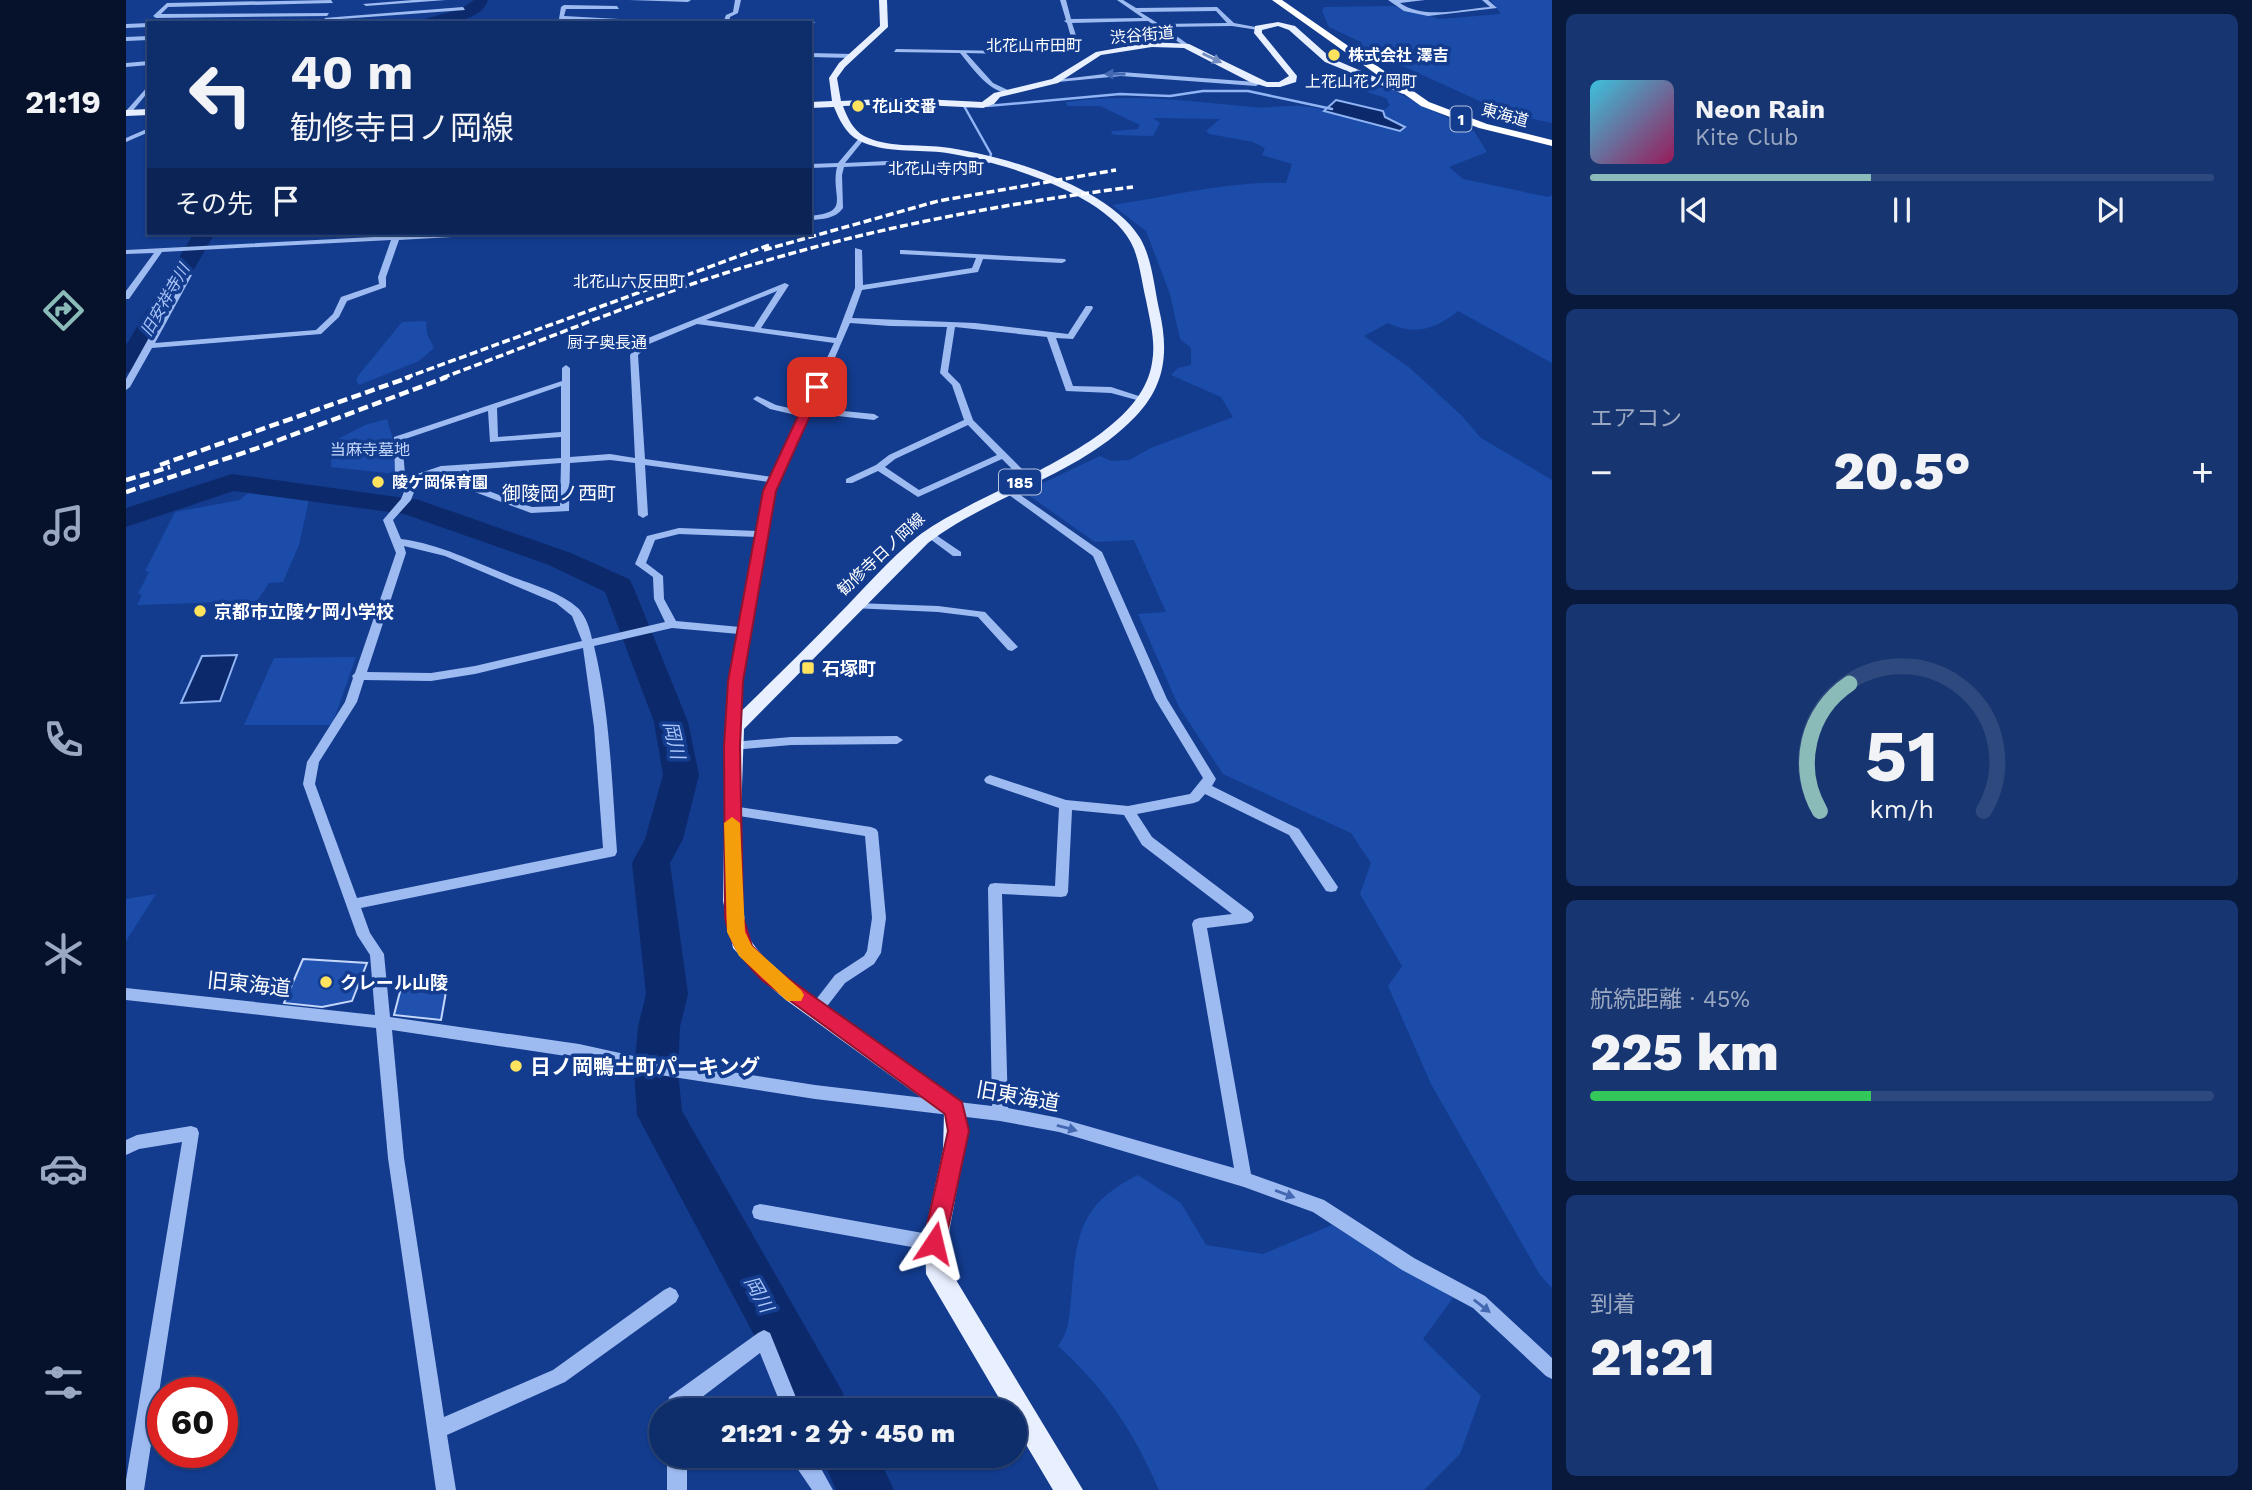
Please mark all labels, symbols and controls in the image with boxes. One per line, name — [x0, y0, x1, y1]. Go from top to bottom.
street label: 渋谷街道 — [1109, 23, 1175, 47]
district label: 北花山市田町 — [986, 36, 1082, 55]
text: 40 m — [290, 43, 413, 101]
place label: 株式会社 澤吉 — [1348, 46, 1449, 65]
marker: 株式会社 澤吉 — [1326, 47, 1342, 63]
icon: left — [175, 49, 266, 140]
one-way arrow — [1202, 52, 1222, 64]
one-way arrow — [1104, 68, 1126, 80]
district label: 上花山花ノ岡町 — [1305, 72, 1417, 91]
text: 21:19 — [25, 83, 101, 121]
text: Neon Rain — [1695, 94, 1825, 124]
place label: 花山交番 — [872, 97, 936, 116]
marker: 花山交番 — [850, 98, 866, 114]
street label: 東海道 — [1479, 100, 1531, 130]
road number: 1 — [1450, 106, 1472, 132]
text: 勧修寺日ノ岡線 — [290, 109, 514, 147]
text: Kite Club — [1695, 124, 1798, 151]
district label: 北花山寺内町 — [888, 159, 984, 178]
icon: arrive — [267, 182, 305, 220]
text: その先 — [175, 189, 253, 219]
icon: previous — [1675, 191, 1713, 229]
icon: pause — [1883, 191, 1921, 229]
icon: next — [2091, 191, 2129, 229]
water label: 旧安祥寺川 — [137, 259, 194, 339]
district label: 北花山六反田町 — [573, 272, 685, 291]
icon: directions — [39, 286, 88, 335]
district label: 厨子奥長通 — [567, 333, 647, 352]
pin — [787, 357, 847, 417]
icon: arrive — [798, 368, 836, 406]
text: エアコン — [1590, 405, 1682, 432]
park label: 当麻寺墓地 — [330, 440, 410, 459]
text: 20.5° — [1833, 441, 1971, 502]
text: − — [1590, 450, 1613, 494]
text: + — [2191, 450, 2214, 494]
road number: 185 — [999, 470, 1041, 495]
place label: 陵ケ岡保育園 — [392, 473, 488, 492]
marker: 陵ケ岡保育園 — [370, 474, 386, 490]
district label: 御陵岡ノ西町 — [502, 482, 616, 505]
icon: music — [39, 501, 88, 550]
street label: 勧修寺日ノ岡線 — [834, 509, 928, 599]
place label: 京都市立陵ケ岡小学校 — [214, 601, 394, 622]
marker: 京都市立陵ケ岡小学校 — [192, 603, 208, 619]
place label: 石塚町 — [822, 658, 876, 679]
marker: 石塚町 — [800, 660, 816, 676]
text: 51 — [1865, 713, 1939, 799]
icon: phone — [39, 715, 88, 764]
water label: 岡川 — [659, 719, 690, 763]
text: km/h — [1870, 795, 1934, 824]
icon: climate — [39, 929, 88, 978]
street label: 旧東海道 — [206, 967, 292, 1001]
place label: クレール山陵 — [340, 972, 448, 993]
marker: クレール山陵 — [318, 974, 334, 990]
text: 航続距離 · 45% — [1590, 986, 1750, 1013]
text: 225 km — [1590, 1022, 1779, 1083]
place label: 日ノ岡鴨土町パーキング — [530, 1054, 760, 1079]
marker: 日ノ岡鴨土町パーキング — [508, 1058, 524, 1074]
street label: 旧東海道 — [974, 1076, 1062, 1116]
one-way arrow — [1056, 1123, 1078, 1134]
icon: car — [39, 1144, 88, 1193]
one-way arrow — [1274, 1188, 1295, 1199]
position arrow — [897, 1206, 971, 1280]
water label: 岡川 — [740, 1272, 779, 1318]
text: 到着 — [1590, 1291, 1636, 1318]
one-way arrow — [1472, 1298, 1490, 1313]
text: 21:21 — [1590, 1327, 1715, 1388]
icon: filters — [39, 1358, 88, 1407]
speed limit sign: 60 — [147, 1377, 238, 1468]
text: 21:21 · 2 分 · 450 m — [721, 1418, 955, 1448]

